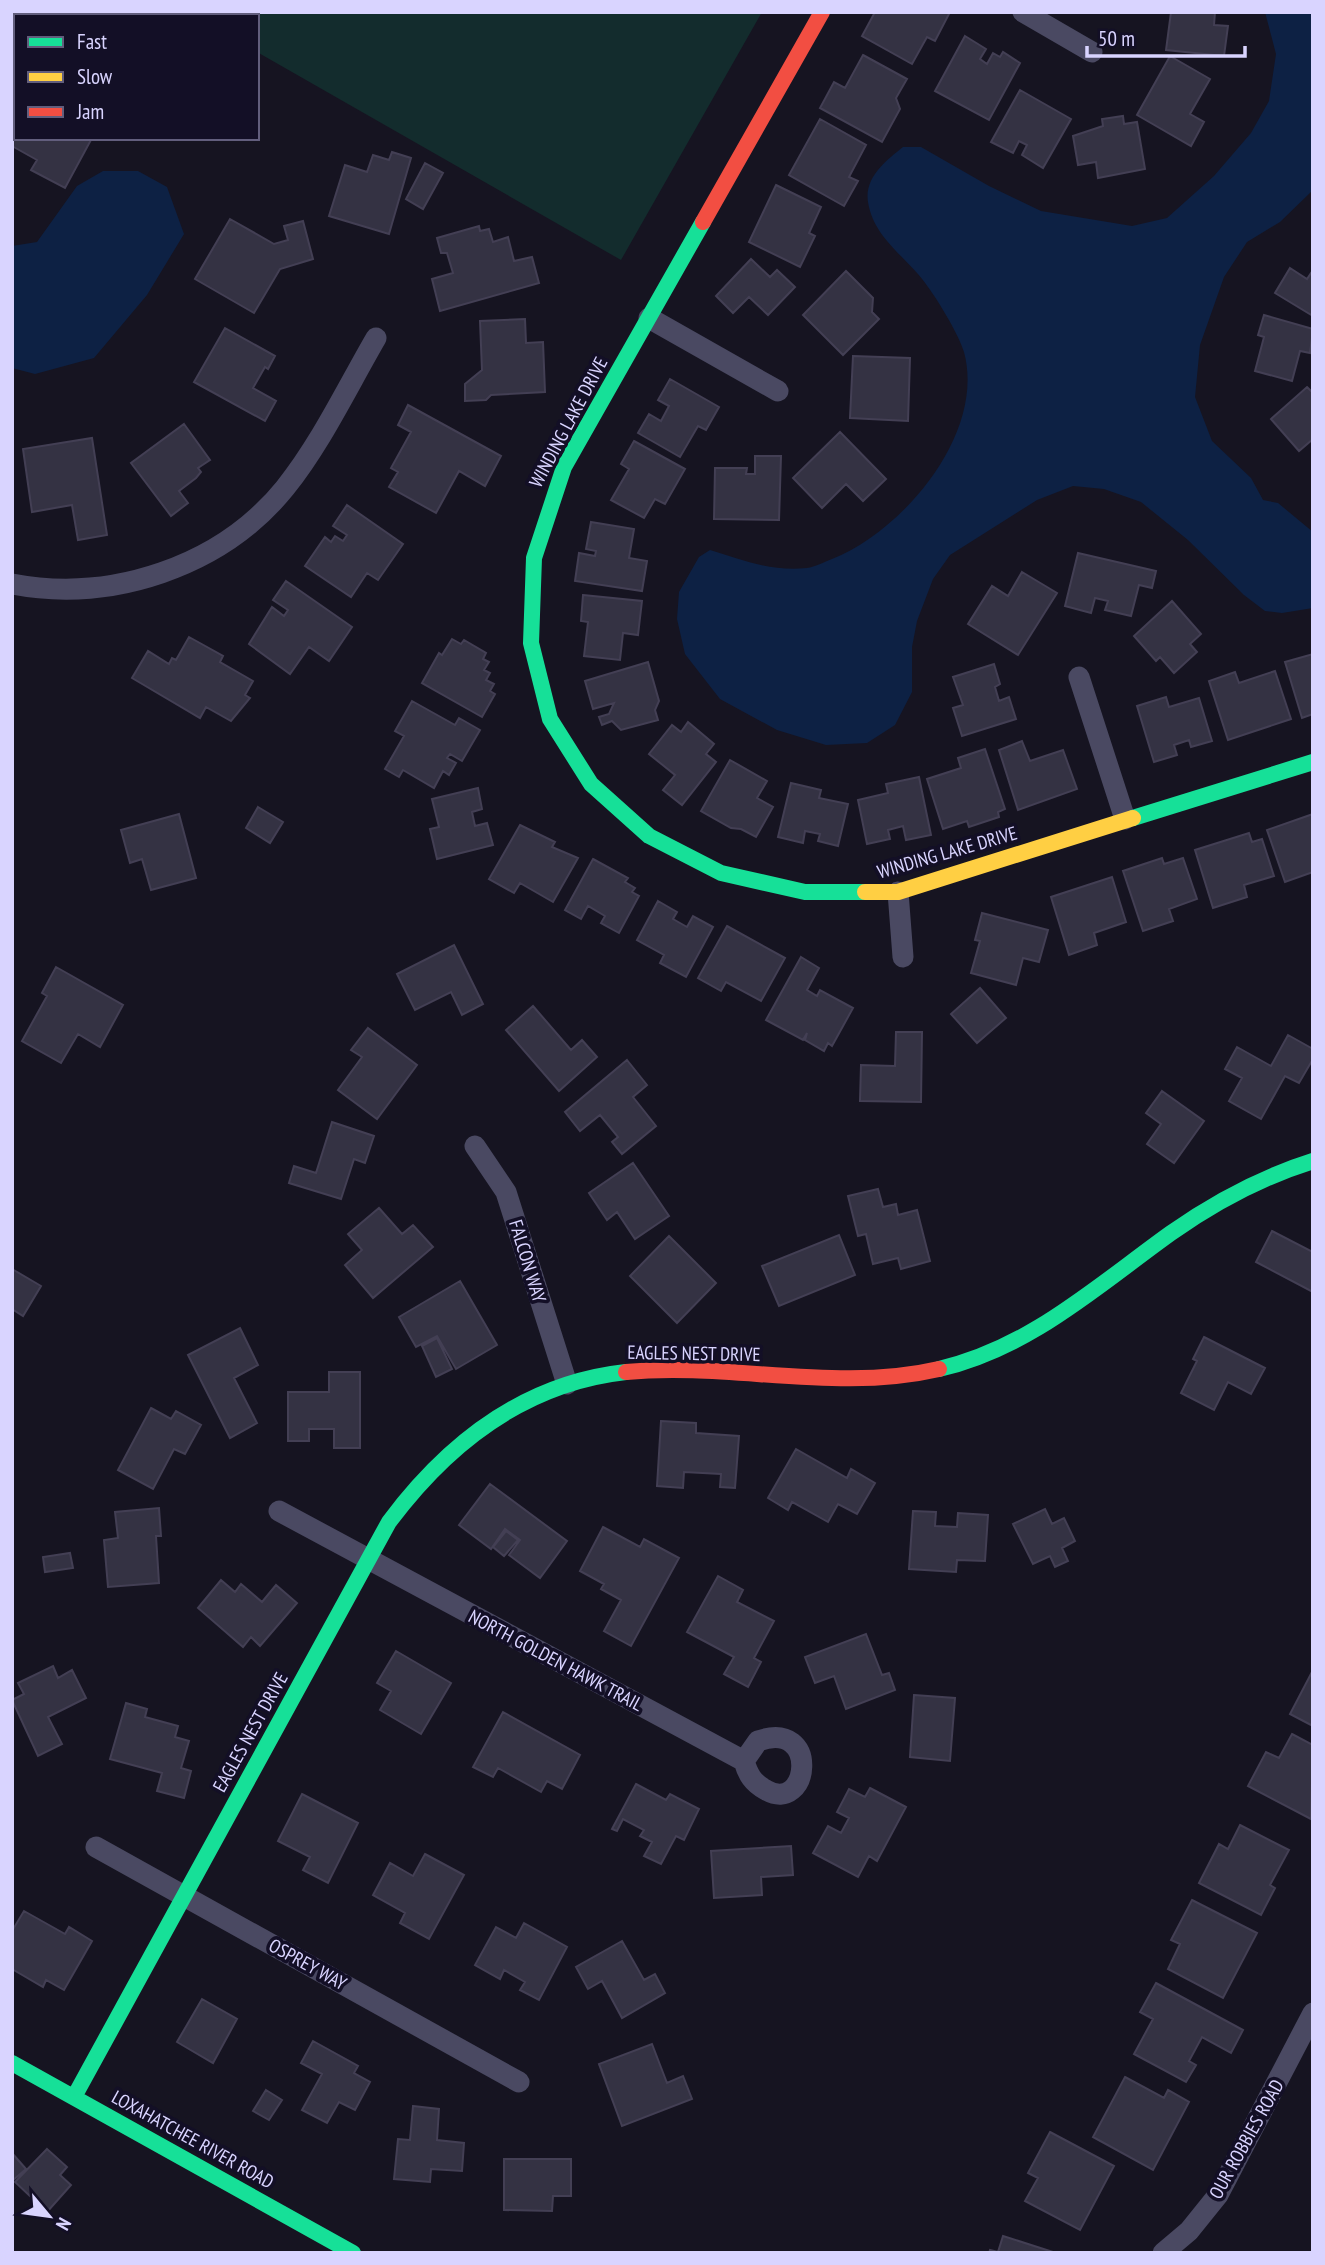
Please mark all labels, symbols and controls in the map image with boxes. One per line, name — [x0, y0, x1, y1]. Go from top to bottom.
legend — [14, 14, 259, 140]
scale bar — [1087, 14, 1244, 58]
text: 50 m — [1098, 25, 1135, 52]
text: Fast — [77, 28, 107, 55]
text: Slow — [77, 63, 113, 90]
text: Jam — [76, 98, 104, 125]
street label: WINDING LAKE DRIVE — [524, 353, 612, 491]
street label: WINDING LAKE DRIVE — [874, 821, 1020, 883]
street label: FALCON WAY — [504, 1217, 552, 1306]
street label: EAGLES NEST DRIVE — [627, 1340, 761, 1366]
street label: NORTH GOLDEN HAWK TRAIL — [465, 1604, 647, 1716]
street label: EAGLES NEST DRIVE — [207, 1668, 293, 1796]
street label: OSPREY WAY — [265, 1933, 351, 1995]
street label: OUR ROBBIES ROAD — [1203, 2075, 1289, 2203]
street label: LOXAHATCHEE RIVER ROAD — [108, 2085, 278, 2193]
north arrow — [14, 2181, 84, 2251]
text: N — [51, 2214, 77, 2235]

